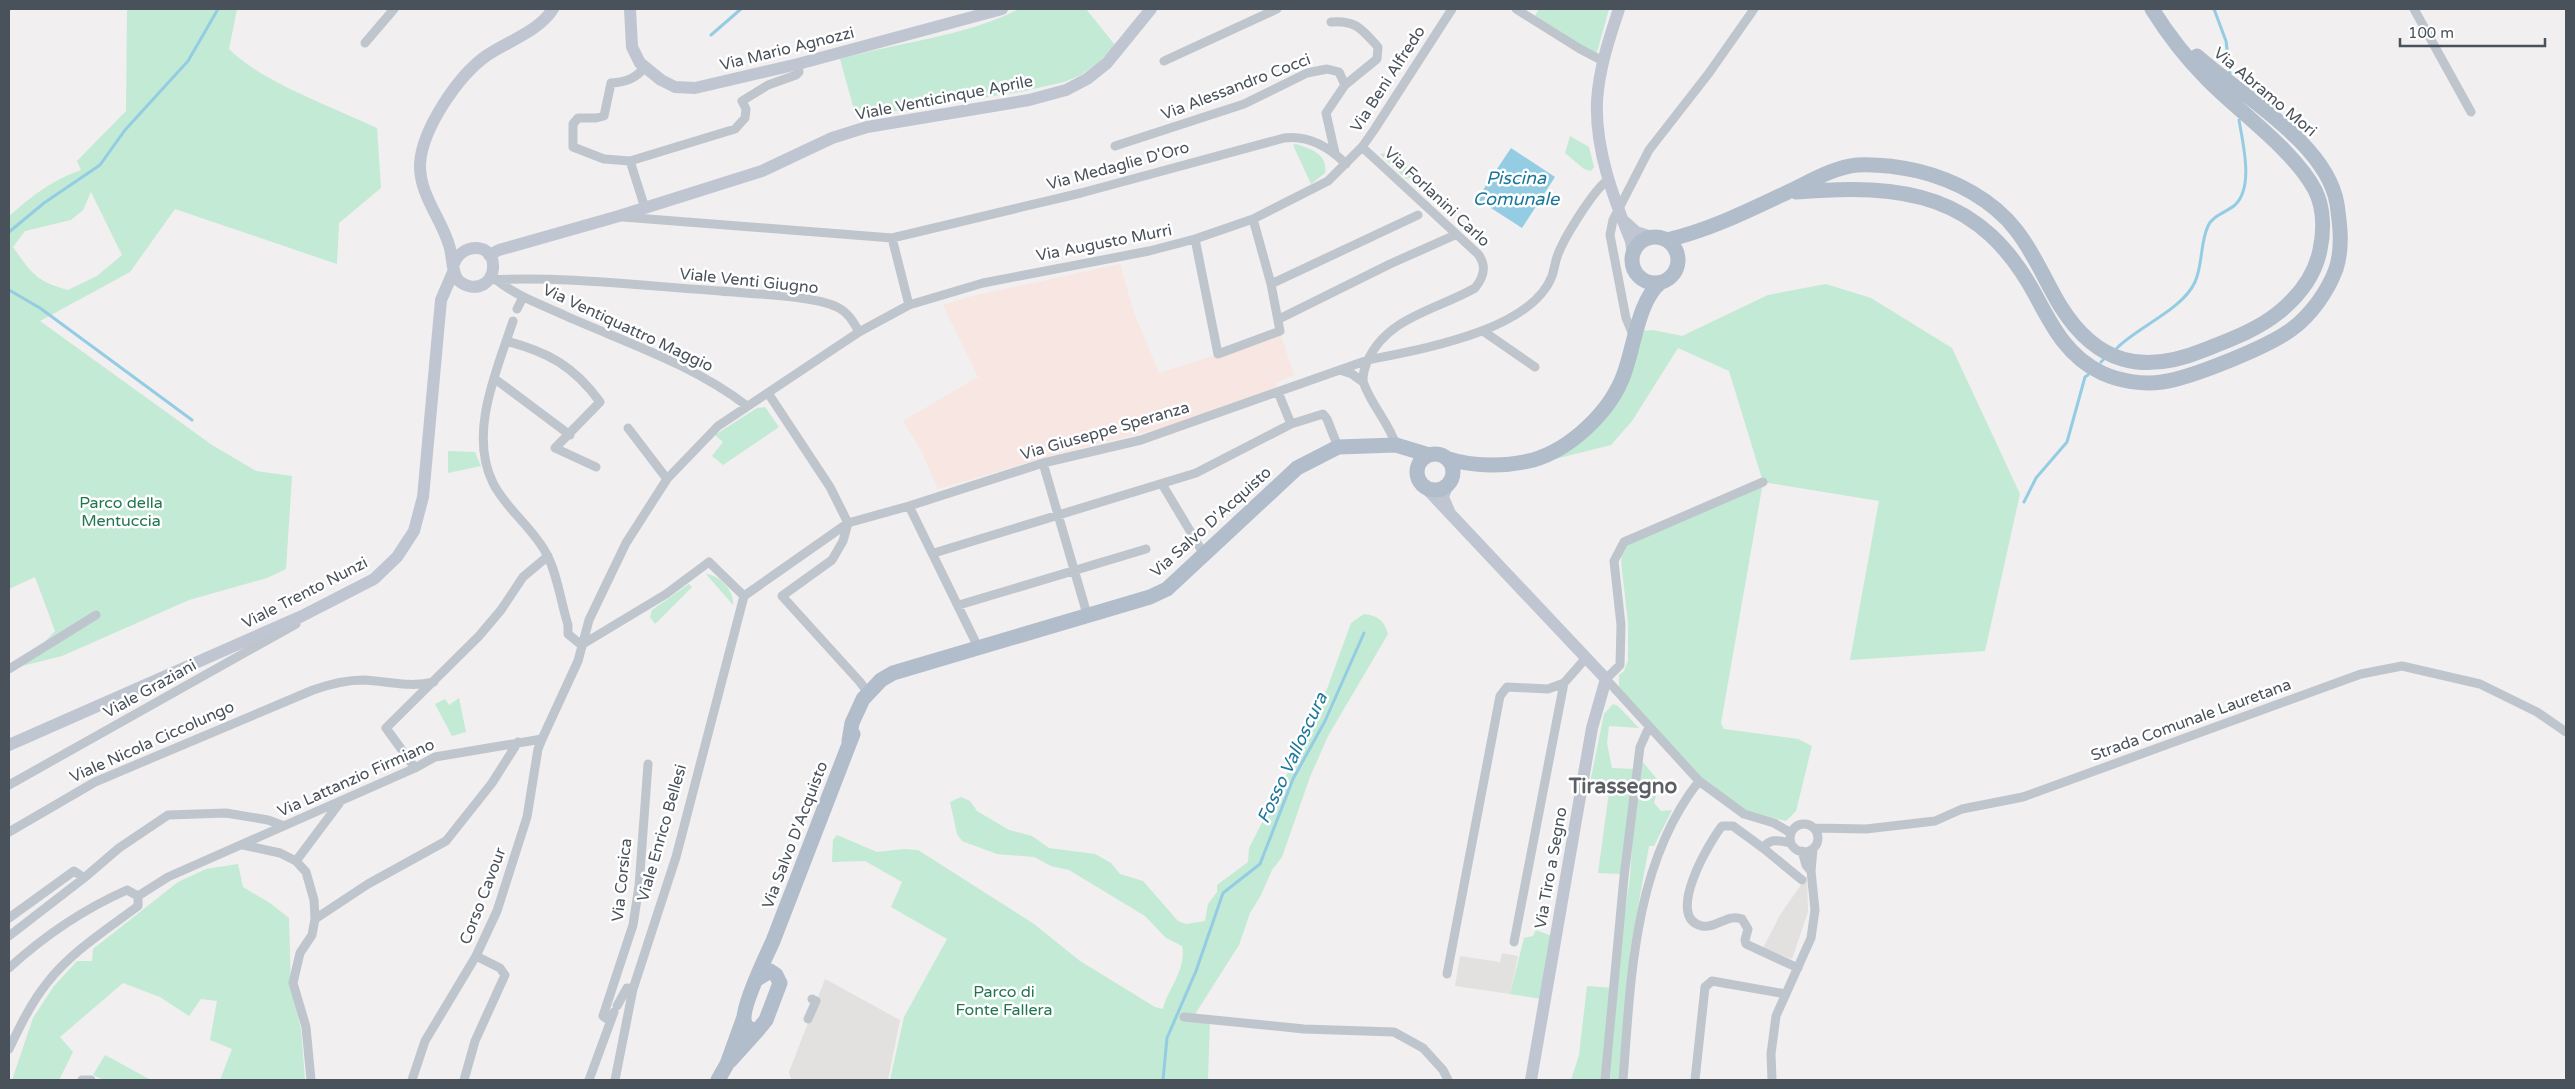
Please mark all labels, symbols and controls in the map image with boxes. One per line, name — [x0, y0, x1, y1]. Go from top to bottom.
scale bar — [2400, 15, 2545, 47]
street label: Via Beni Alfredo — [1346, 22, 1430, 136]
street label: Via Mario Agnozzi — [718, 23, 856, 75]
text: 100 m — [2408, 24, 2454, 42]
street label: Via Abramo Mori — [2209, 43, 2321, 141]
street label: Via Alessandro Cocci — [1158, 49, 1314, 125]
street label: Viale Venticinque Aprile — [854, 71, 1034, 125]
street label: Via Medaglie D'Oro — [1045, 137, 1191, 195]
street label: Via Forlanini Carlo — [1380, 143, 1494, 251]
water label: Piscina Comunale — [1473, 167, 1560, 210]
street label: Via Augusto Murri — [1034, 220, 1174, 266]
street label: Viale Venti Giugno — [679, 264, 819, 298]
street label: Via Ventiquattro Maggio — [539, 280, 717, 376]
street label: Via Giuseppe Speranza — [1018, 397, 1192, 465]
street label: Via Salvo D'Acquisto — [1146, 462, 1276, 582]
park label: Parco della Mentuccia — [79, 493, 163, 531]
street label: Viale Trento Nunzi — [239, 553, 371, 633]
street label: Viale Graziani — [100, 655, 200, 723]
street label: Strada Comunale Lauretana — [2088, 674, 2294, 766]
water label: Fosso Valloscura — [1252, 688, 1332, 827]
street label: Viale Nicola Ciccolungo — [67, 697, 237, 787]
street label: Via Lattanzio Firmiano — [274, 734, 438, 822]
street label: Via Salvo D'Acquisto — [758, 759, 832, 911]
street label: Viale Enrico Bellesi — [633, 762, 691, 904]
district label: Tirassegno — [1568, 774, 1677, 799]
street label: Via Tiro a Segno — [1530, 806, 1572, 930]
street label: Via Corsica — [608, 837, 636, 923]
street label: Corso Cavour — [455, 844, 511, 947]
park label: Parco di Fonte Fallera — [955, 982, 1053, 1020]

